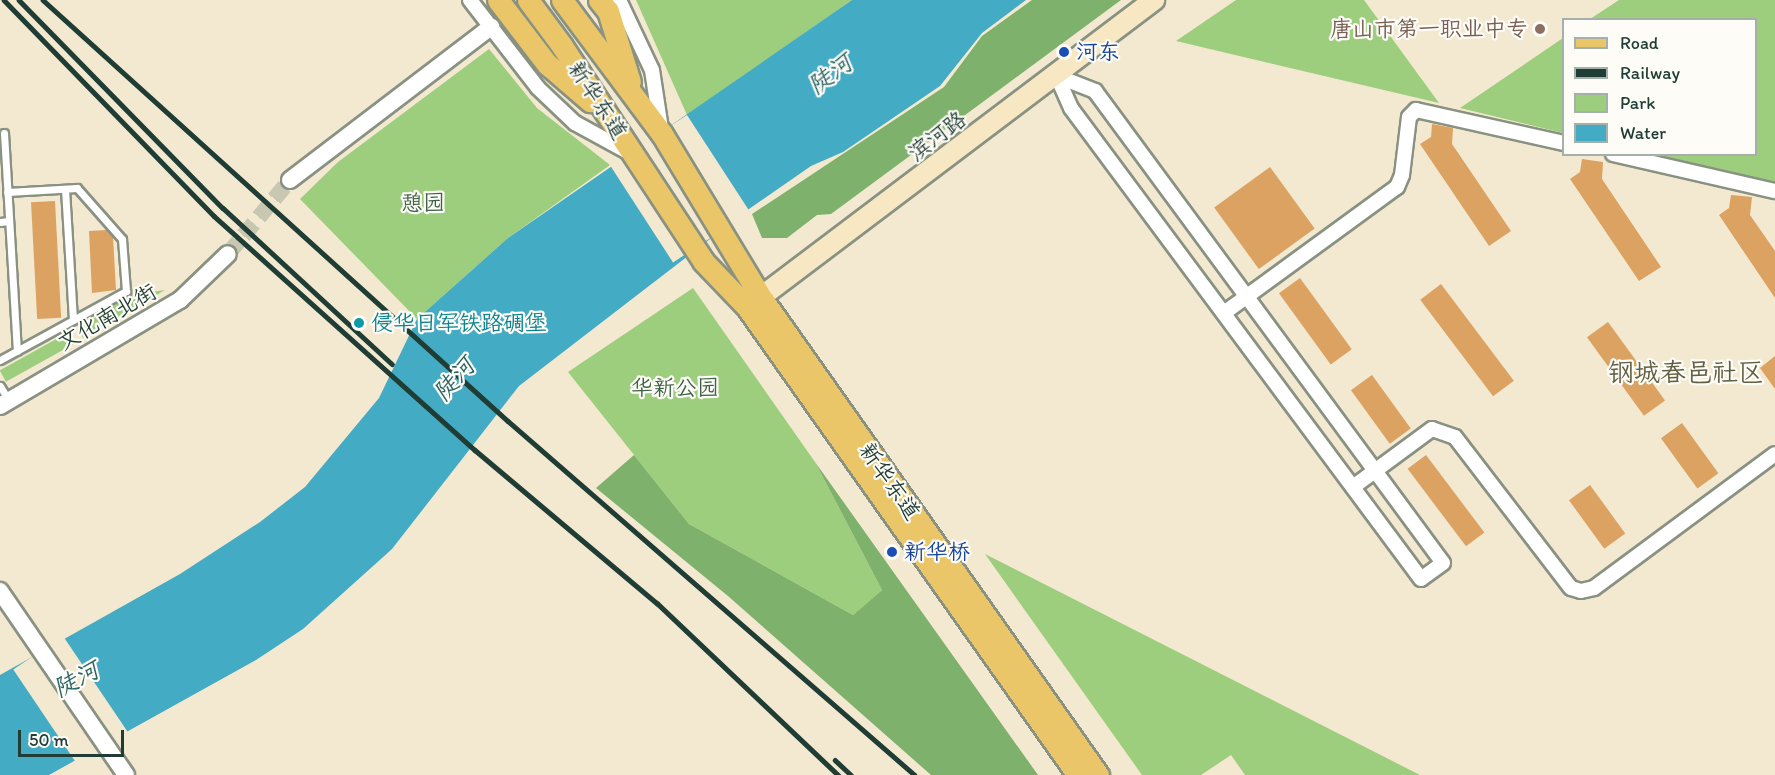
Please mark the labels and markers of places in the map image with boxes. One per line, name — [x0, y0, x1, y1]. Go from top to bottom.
place label: 唐山市第一职业中专 — [1330, 16, 1528, 42]
marker: 唐山市第一职业中专 — [1533, 22, 1547, 36]
place label: 河东 — [1076, 39, 1120, 65]
marker: 河东 — [1057, 45, 1071, 59]
place label: 侵华日军铁路碉堡 — [371, 310, 547, 336]
marker: 侵华日军铁路碉堡 — [352, 316, 366, 330]
place label: 新华桥 — [904, 539, 970, 565]
marker: 新华桥 — [885, 545, 899, 559]

